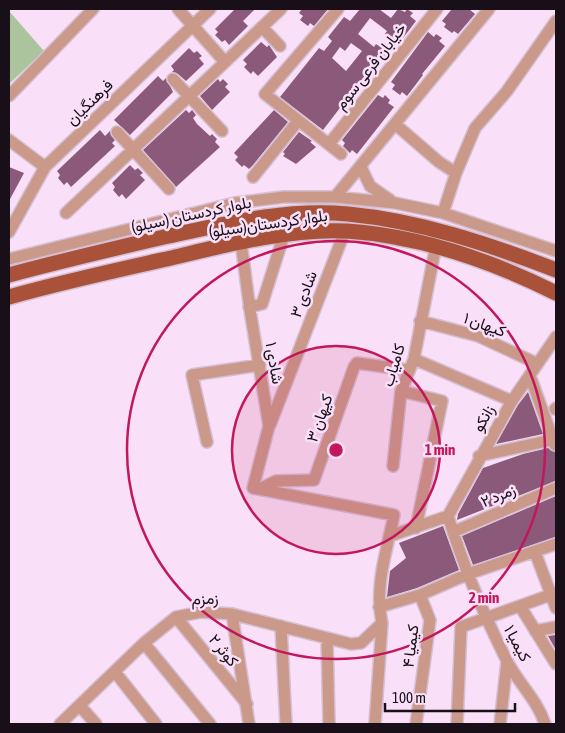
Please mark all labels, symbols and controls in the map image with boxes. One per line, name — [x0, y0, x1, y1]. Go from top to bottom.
street label: خیابان فرعی سوم — [331, 19, 411, 114]
street label: فرهنگیان — [62, 75, 117, 130]
street label: بلوار کردستان (سیلو) — [129, 192, 253, 237]
street label: بلوار کردستان(سیلو) — [207, 206, 329, 242]
street label: شادی ۳ — [286, 268, 322, 321]
street label: کیهان ۱ — [461, 308, 509, 342]
street label: شادی ۱ — [260, 340, 288, 386]
street label: کامیاب — [378, 341, 409, 389]
street label: کیهان ۳ — [302, 392, 337, 445]
street label: زانکو — [468, 401, 500, 436]
centre of rings — [327, 441, 345, 459]
text: 1 min — [425, 441, 455, 458]
street label: زمرد ۲ — [478, 480, 519, 512]
street label: زمزم — [191, 589, 219, 609]
text: 2 min — [469, 589, 499, 606]
street label: کیمیا ۱ — [500, 622, 535, 665]
street label: کیمیا ۴ — [398, 623, 423, 669]
street label: کوثر ۲ — [204, 630, 242, 671]
scale bar — [385, 680, 515, 712]
text: 100 m — [392, 689, 426, 706]

